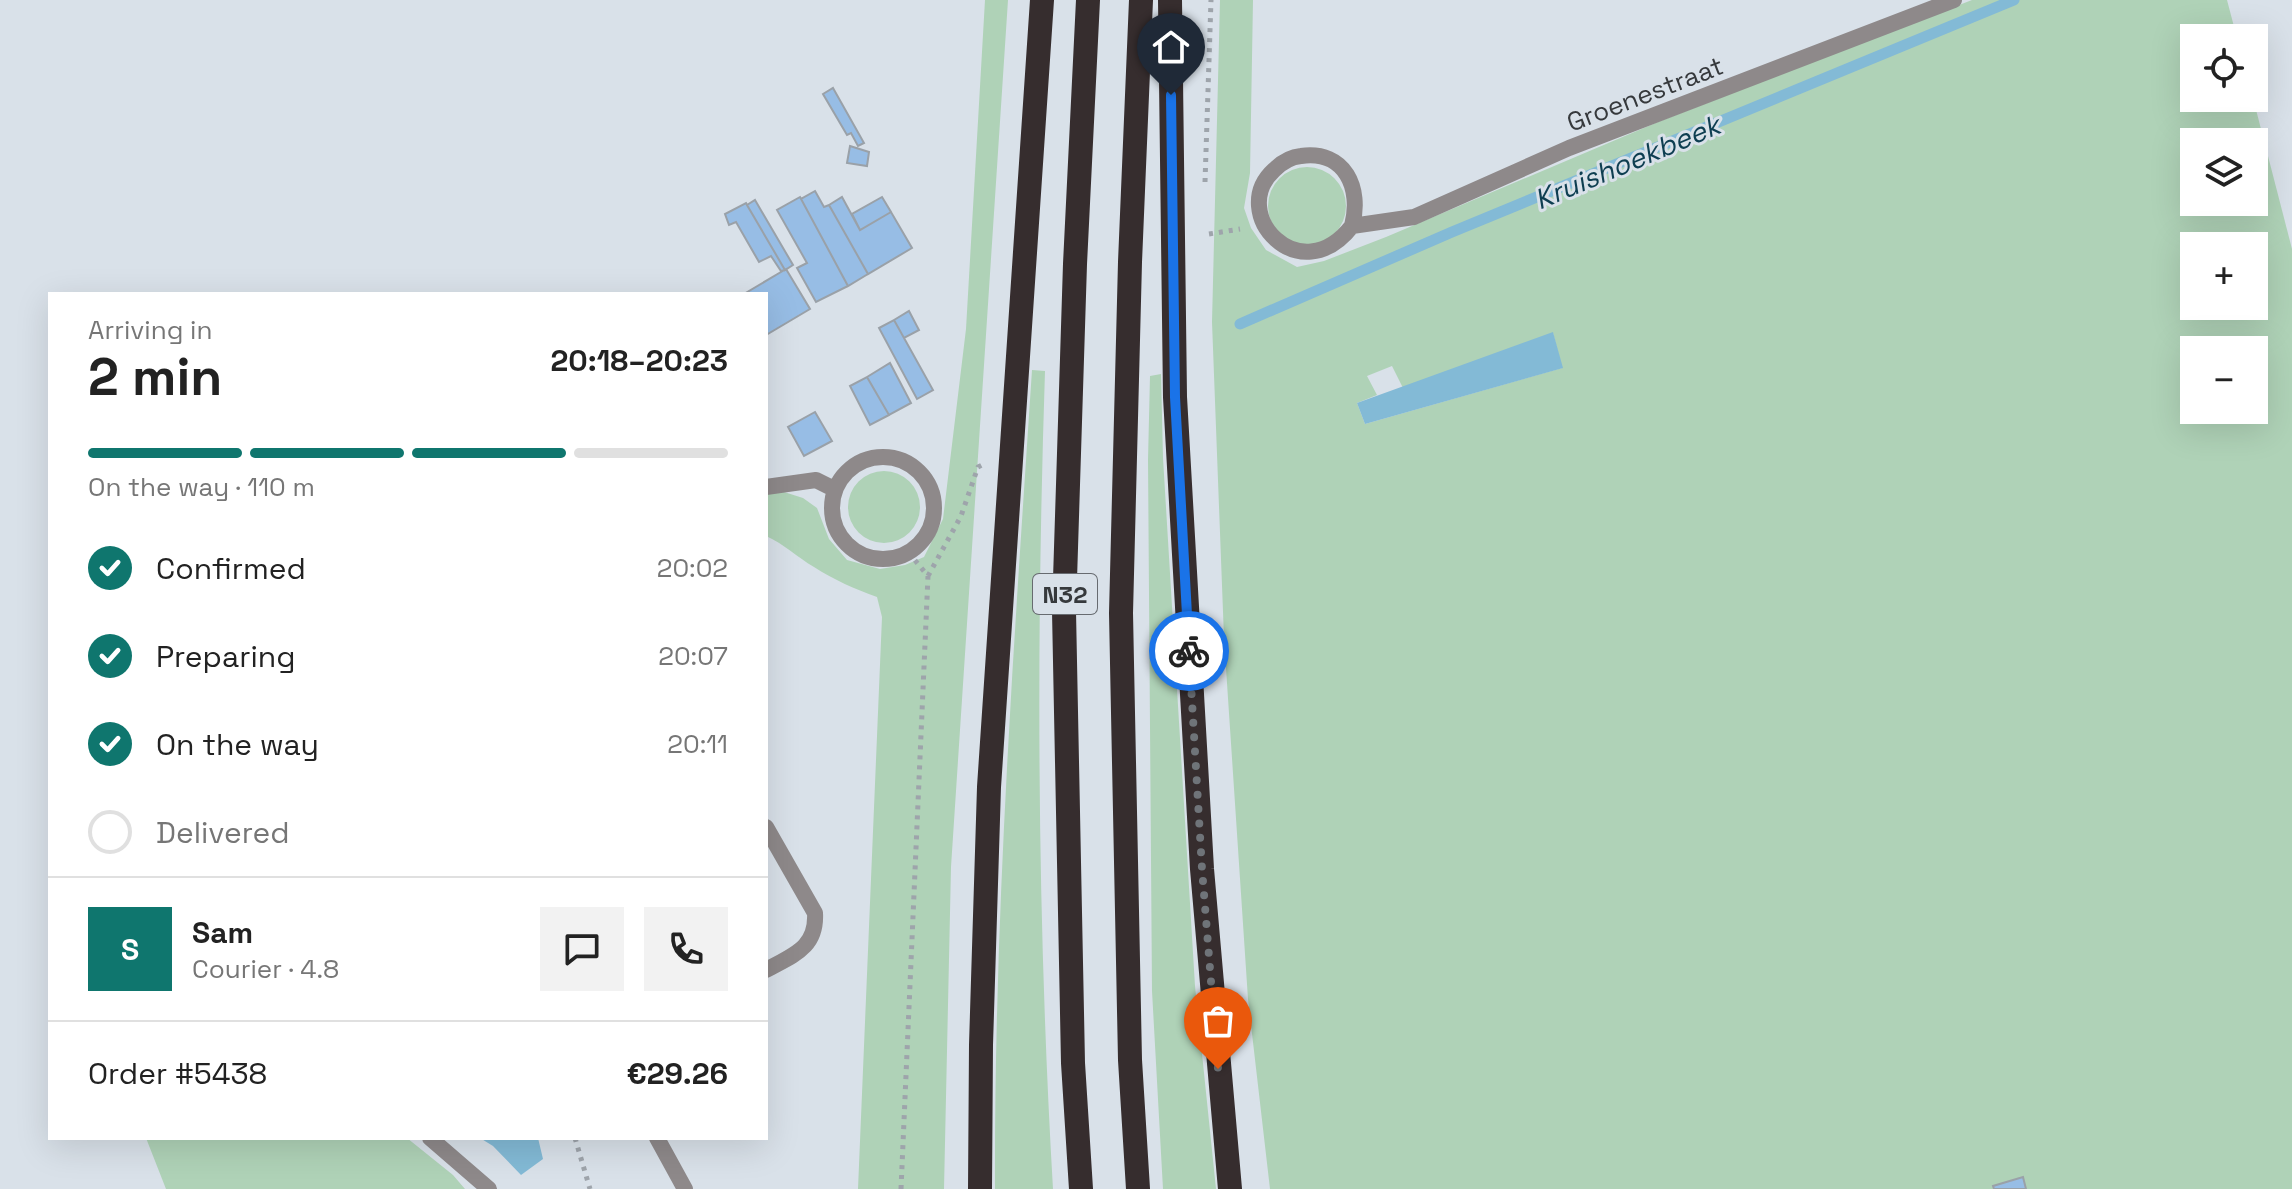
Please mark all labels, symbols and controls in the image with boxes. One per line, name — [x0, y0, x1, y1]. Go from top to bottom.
pin — [1137, 13, 1205, 95]
map controls — [2180, 24, 2268, 424]
button: locate — [2180, 24, 2268, 112]
icon: home — [1149, 25, 1193, 69]
street label: Groenestraat — [1562, 49, 1728, 139]
water label: Kruishoekbeek — [1528, 105, 1728, 217]
button: layers — [2180, 128, 2268, 216]
button: + — [2180, 232, 2268, 320]
text: Arriving in — [88, 313, 212, 347]
button: − — [2180, 336, 2268, 424]
text: 20:18–20:23 — [550, 341, 728, 380]
text: 2 min — [88, 344, 222, 410]
text: On the way · 110 m — [88, 470, 315, 504]
icon: check — [88, 546, 132, 590]
text: Confirmed — [156, 549, 306, 588]
text: 20:02 — [657, 551, 728, 585]
road number: N32 — [1033, 574, 1097, 614]
courier — [1149, 611, 1229, 691]
icon: bike — [1167, 629, 1211, 673]
icon: check — [88, 634, 132, 678]
text: Preparing — [156, 637, 295, 676]
text: 20:07 — [658, 639, 728, 673]
icon: check — [88, 722, 132, 766]
text: On the way — [156, 725, 319, 764]
text: 20:11 — [667, 727, 728, 761]
text: Delivered — [156, 813, 290, 852]
button: chat — [540, 907, 624, 991]
button: phone — [644, 907, 728, 991]
text: Sam — [192, 913, 253, 952]
text: S — [121, 930, 139, 969]
text: Courier · 4.8 — [192, 952, 339, 986]
pin — [1184, 987, 1252, 1069]
icon: bag — [1196, 999, 1240, 1043]
text: Order #5438 — [88, 1054, 267, 1093]
text: €29.26 — [626, 1054, 728, 1093]

